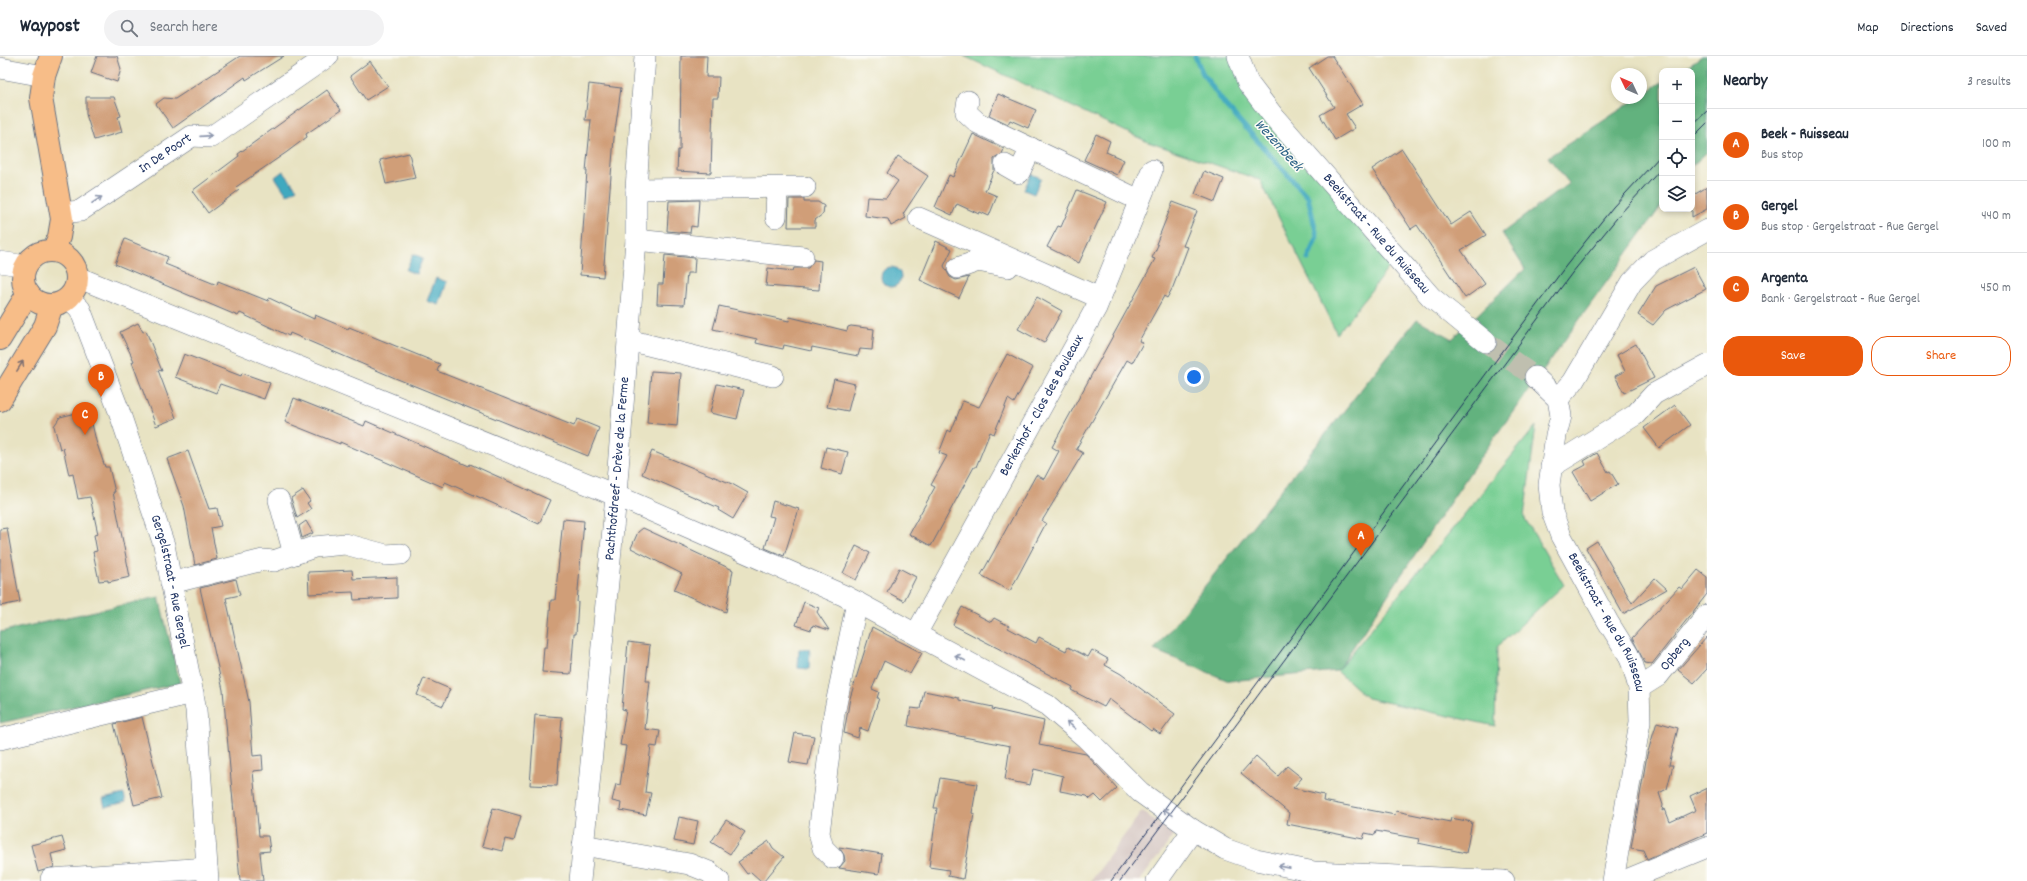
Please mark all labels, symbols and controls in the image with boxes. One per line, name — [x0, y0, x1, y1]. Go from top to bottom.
search box — [104, 10, 384, 46]
text: Waypost — [20, 14, 80, 41]
icon: search — [118, 17, 140, 39]
text: Search here — [150, 17, 218, 39]
text: Map — [1857, 18, 1879, 38]
text: Directions — [1901, 18, 1954, 38]
text: Saved — [1976, 18, 2007, 38]
north arrow — [1611, 68, 1647, 104]
map controls — [1659, 68, 1695, 212]
button: + — [1659, 68, 1695, 104]
text: Nearby — [1723, 70, 1767, 94]
text: 3 results — [1967, 73, 2011, 92]
button: − — [1659, 104, 1695, 140]
water label: Wezembeek — [1249, 115, 1309, 178]
text: Beek - Ruisseau — [1761, 124, 1849, 146]
street label: In De Poort — [135, 129, 196, 179]
one-way arrow — [200, 132, 213, 139]
text: A — [1732, 135, 1740, 154]
text: 100 m — [1982, 135, 2011, 154]
button: locate — [1659, 140, 1695, 176]
text: Bus stop — [1761, 146, 1803, 165]
street label: Beekstraat - Rue du Ruisseau — [1318, 169, 1435, 299]
button: layers — [1659, 176, 1695, 212]
one-way arrow — [91, 196, 103, 204]
text: Gergel — [1761, 196, 1797, 218]
text: B — [1733, 207, 1739, 226]
text: 440 m — [1981, 207, 2011, 226]
text: Bus stop · Gergelstraat - Rue Gergel — [1761, 218, 1939, 237]
text: Argenta — [1761, 268, 1807, 290]
text: C — [1733, 279, 1739, 298]
text: 450 m — [1981, 279, 2011, 298]
text: Bank · Gergelstraat - Rue Gergel — [1761, 290, 1920, 309]
street label: Berkenhof - Clos des Bouleaux — [995, 331, 1089, 480]
button: Save — [1723, 336, 1863, 376]
button: Share — [1871, 336, 2011, 376]
one-way arrow — [17, 360, 25, 372]
pin: B — [88, 364, 114, 397]
your location — [1184, 367, 1204, 387]
street label: Pachthofdreef - Drève de la Ferme — [600, 376, 635, 561]
pin: C — [72, 402, 98, 435]
street label: Gergelstraat - Rue Gergel — [145, 512, 194, 651]
pin: A — [1348, 523, 1374, 556]
street label: Beekstraat - Rue du Ruisseau — [1562, 549, 1649, 692]
street label: Opberg — [1656, 633, 1695, 676]
one-way arrow — [954, 654, 966, 662]
one-way arrow — [1066, 721, 1076, 730]
one-way arrow — [1163, 808, 1174, 816]
one-way arrow — [1278, 862, 1291, 870]

